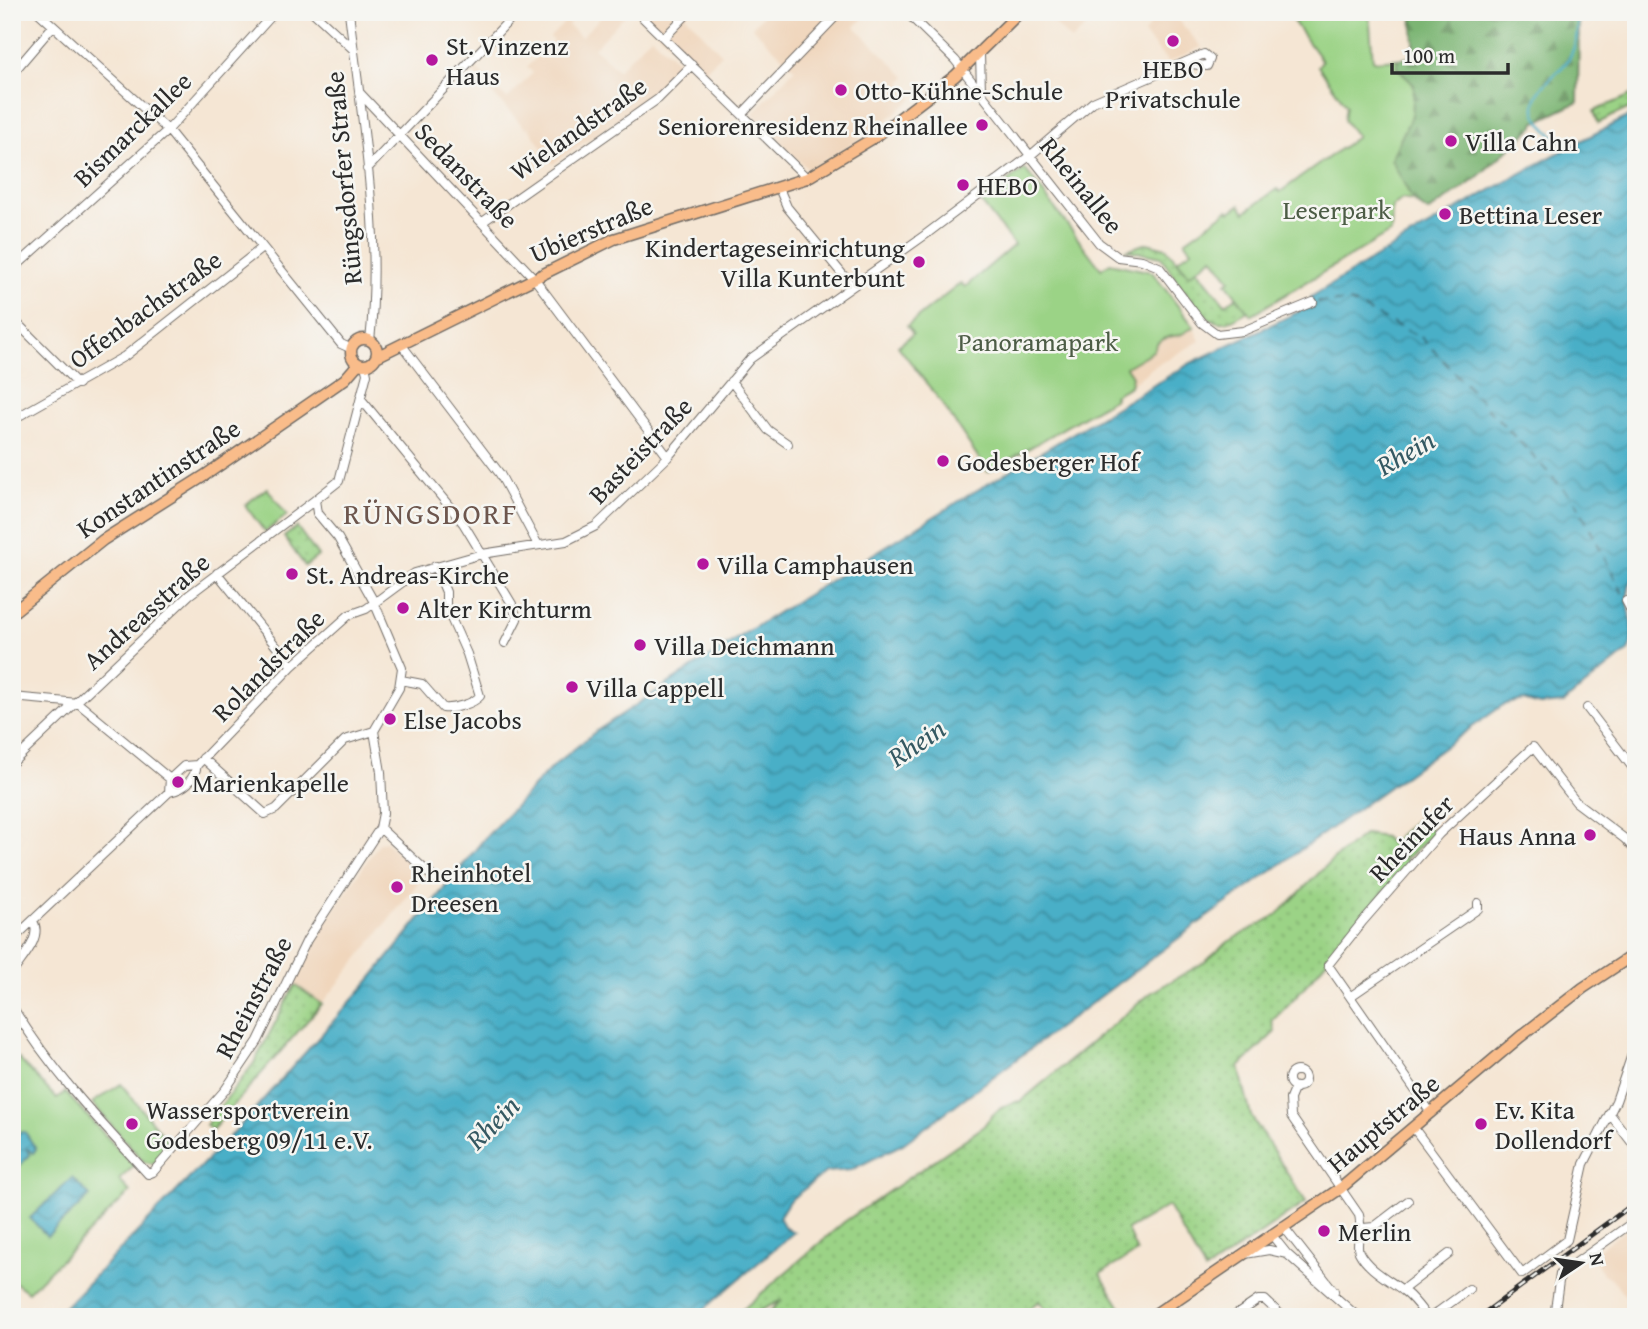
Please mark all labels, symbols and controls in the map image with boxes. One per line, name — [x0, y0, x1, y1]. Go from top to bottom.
place label: St. Vinzenz Haus — [446, 26, 568, 95]
scale bar — [1392, 32, 1508, 76]
marker: HEBO Privatschule — [1165, 33, 1181, 49]
text: 100 m — [1403, 40, 1455, 71]
place label: HEBO Privatschule — [1105, 49, 1241, 118]
marker: St. Vinzenz Haus — [424, 52, 440, 68]
street label: Bismarckallee — [64, 62, 200, 196]
street label: Wielandstraße — [502, 66, 654, 190]
street label: Rüngsdorfer Straße — [314, 70, 372, 286]
place label: Otto-Kühne-Schule — [855, 71, 1063, 110]
marker: Otto-Kühne-Schule — [833, 82, 849, 98]
place label: Seniorenresidenz Rheinallee — [658, 106, 968, 145]
street label: Sedanstraße — [406, 113, 528, 237]
marker: Seniorenresidenz Rheinallee — [974, 117, 990, 133]
place label: Villa Cahn — [1465, 122, 1578, 161]
street label: Rheinallee — [1031, 128, 1133, 242]
marker: Villa Cahn — [1443, 133, 1459, 149]
place label: HEBO — [977, 166, 1038, 205]
marker: HEBO — [955, 177, 971, 193]
street label: Ubierstraße — [523, 186, 659, 272]
park label: Leserpark — [1283, 190, 1392, 229]
place label: Bettina Leser — [1459, 195, 1603, 234]
marker: Bettina Leser — [1437, 206, 1453, 222]
place label: Kindertageseinrichtung Villa Kunterbunt — [645, 228, 905, 297]
street label: Offenbachstraße — [61, 240, 229, 378]
marker: Kindertageseinrichtung Villa Kunterbunt — [911, 254, 927, 270]
park label: Panoramapark — [958, 322, 1119, 361]
street label: Basteistraße — [579, 388, 701, 512]
street label: Konstantinstraße — [68, 409, 248, 547]
water label: Rhein — [1367, 419, 1442, 486]
place label: Godesberger Hof — [957, 442, 1141, 481]
marker: Godesberger Hof — [935, 453, 951, 469]
district label: RÜNGSDORF — [343, 491, 519, 535]
street label: Andreasstraße — [74, 543, 218, 679]
place label: Villa Camphausen — [717, 545, 914, 584]
place label: St. Andreas-Kirche — [306, 555, 509, 594]
marker: Villa Camphausen — [695, 556, 711, 572]
marker: St. Andreas-Kirche — [284, 566, 300, 582]
place label: Alter Kirchturm — [417, 589, 592, 628]
street label: Rolandstraße — [203, 600, 333, 730]
marker: Alter Kirchturm — [395, 600, 411, 616]
place label: Villa Deichmann — [654, 626, 835, 665]
marker: Villa Deichmann — [632, 637, 648, 653]
place label: Villa Cappell — [586, 668, 724, 707]
marker: Villa Cappell — [564, 679, 580, 695]
place label: Else Jacobs — [404, 700, 522, 739]
water label: Rhein — [878, 708, 953, 777]
marker: Else Jacobs — [382, 711, 398, 727]
place label: Marienkapelle — [192, 763, 349, 802]
marker: Marienkapelle — [170, 774, 186, 790]
street label: Rheinufer — [1359, 785, 1463, 891]
place label: Haus Anna — [1459, 816, 1577, 855]
marker: Haus Anna — [1582, 827, 1598, 843]
place label: Rheinhotel Dreesen — [411, 853, 531, 922]
marker: Rheinhotel Dreesen — [389, 879, 405, 895]
street label: Rheinstraße — [204, 929, 302, 1065]
street label: Hauptstraße — [1318, 1064, 1448, 1182]
water label: Rhein — [455, 1086, 528, 1159]
place label: Wassersportverein Godesberg 09/11 e.V. — [146, 1090, 373, 1159]
place label: Ev. Kita Dollendorf — [1495, 1090, 1614, 1159]
marker: Wassersportverein Godesberg 09/11 e.V. — [124, 1116, 140, 1132]
marker: Ev. Kita Dollendorf — [1473, 1116, 1489, 1132]
place label: Merlin — [1338, 1212, 1412, 1251]
marker: Merlin — [1316, 1223, 1332, 1239]
north arrow — [1546, 1228, 1616, 1298]
text: N — [1582, 1250, 1613, 1269]

